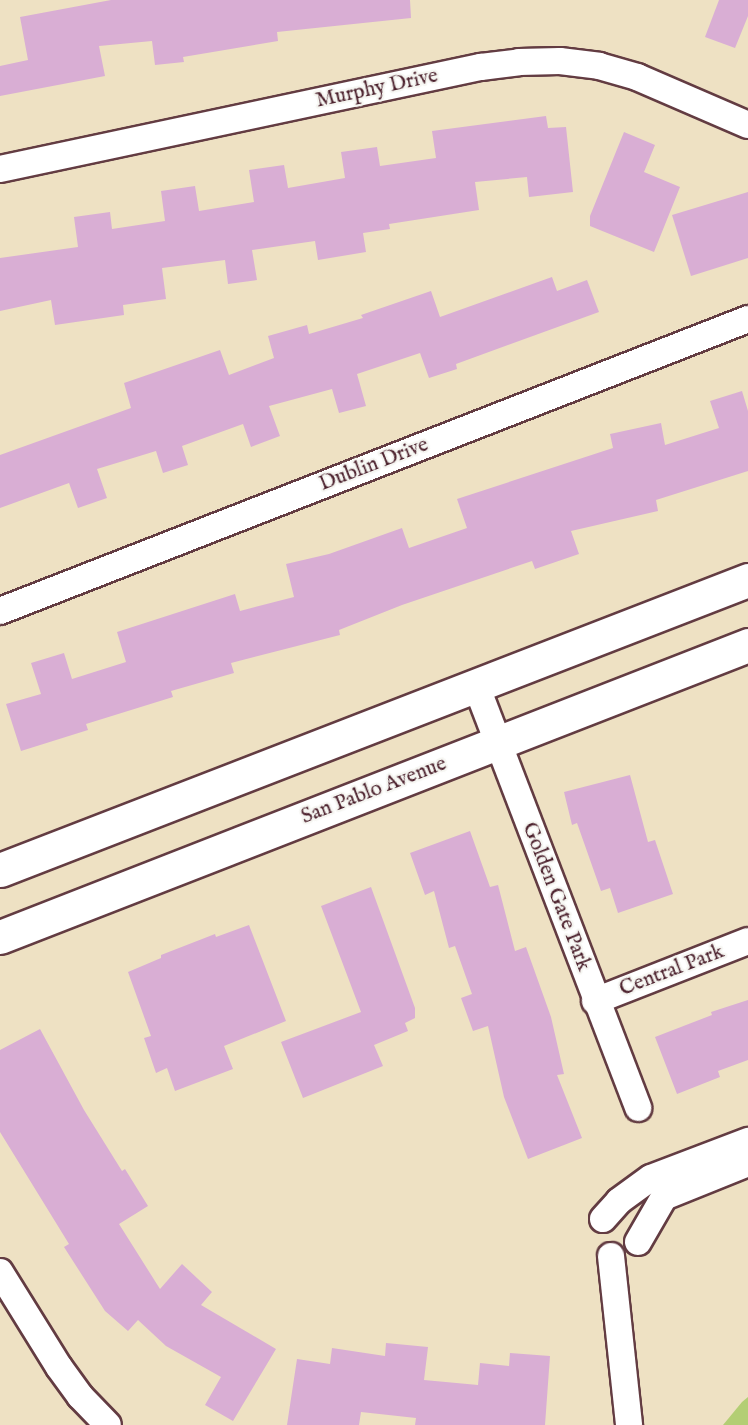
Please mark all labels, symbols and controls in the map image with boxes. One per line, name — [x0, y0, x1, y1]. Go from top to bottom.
street label: Murphy Drive — [314, 64, 440, 114]
street label: Dublin Drive — [316, 433, 432, 497]
street label: San Pablo Avenue — [298, 752, 450, 830]
street label: Golden Gate Park — [516, 819, 596, 975]
street label: Central Park — [616, 940, 728, 1002]

